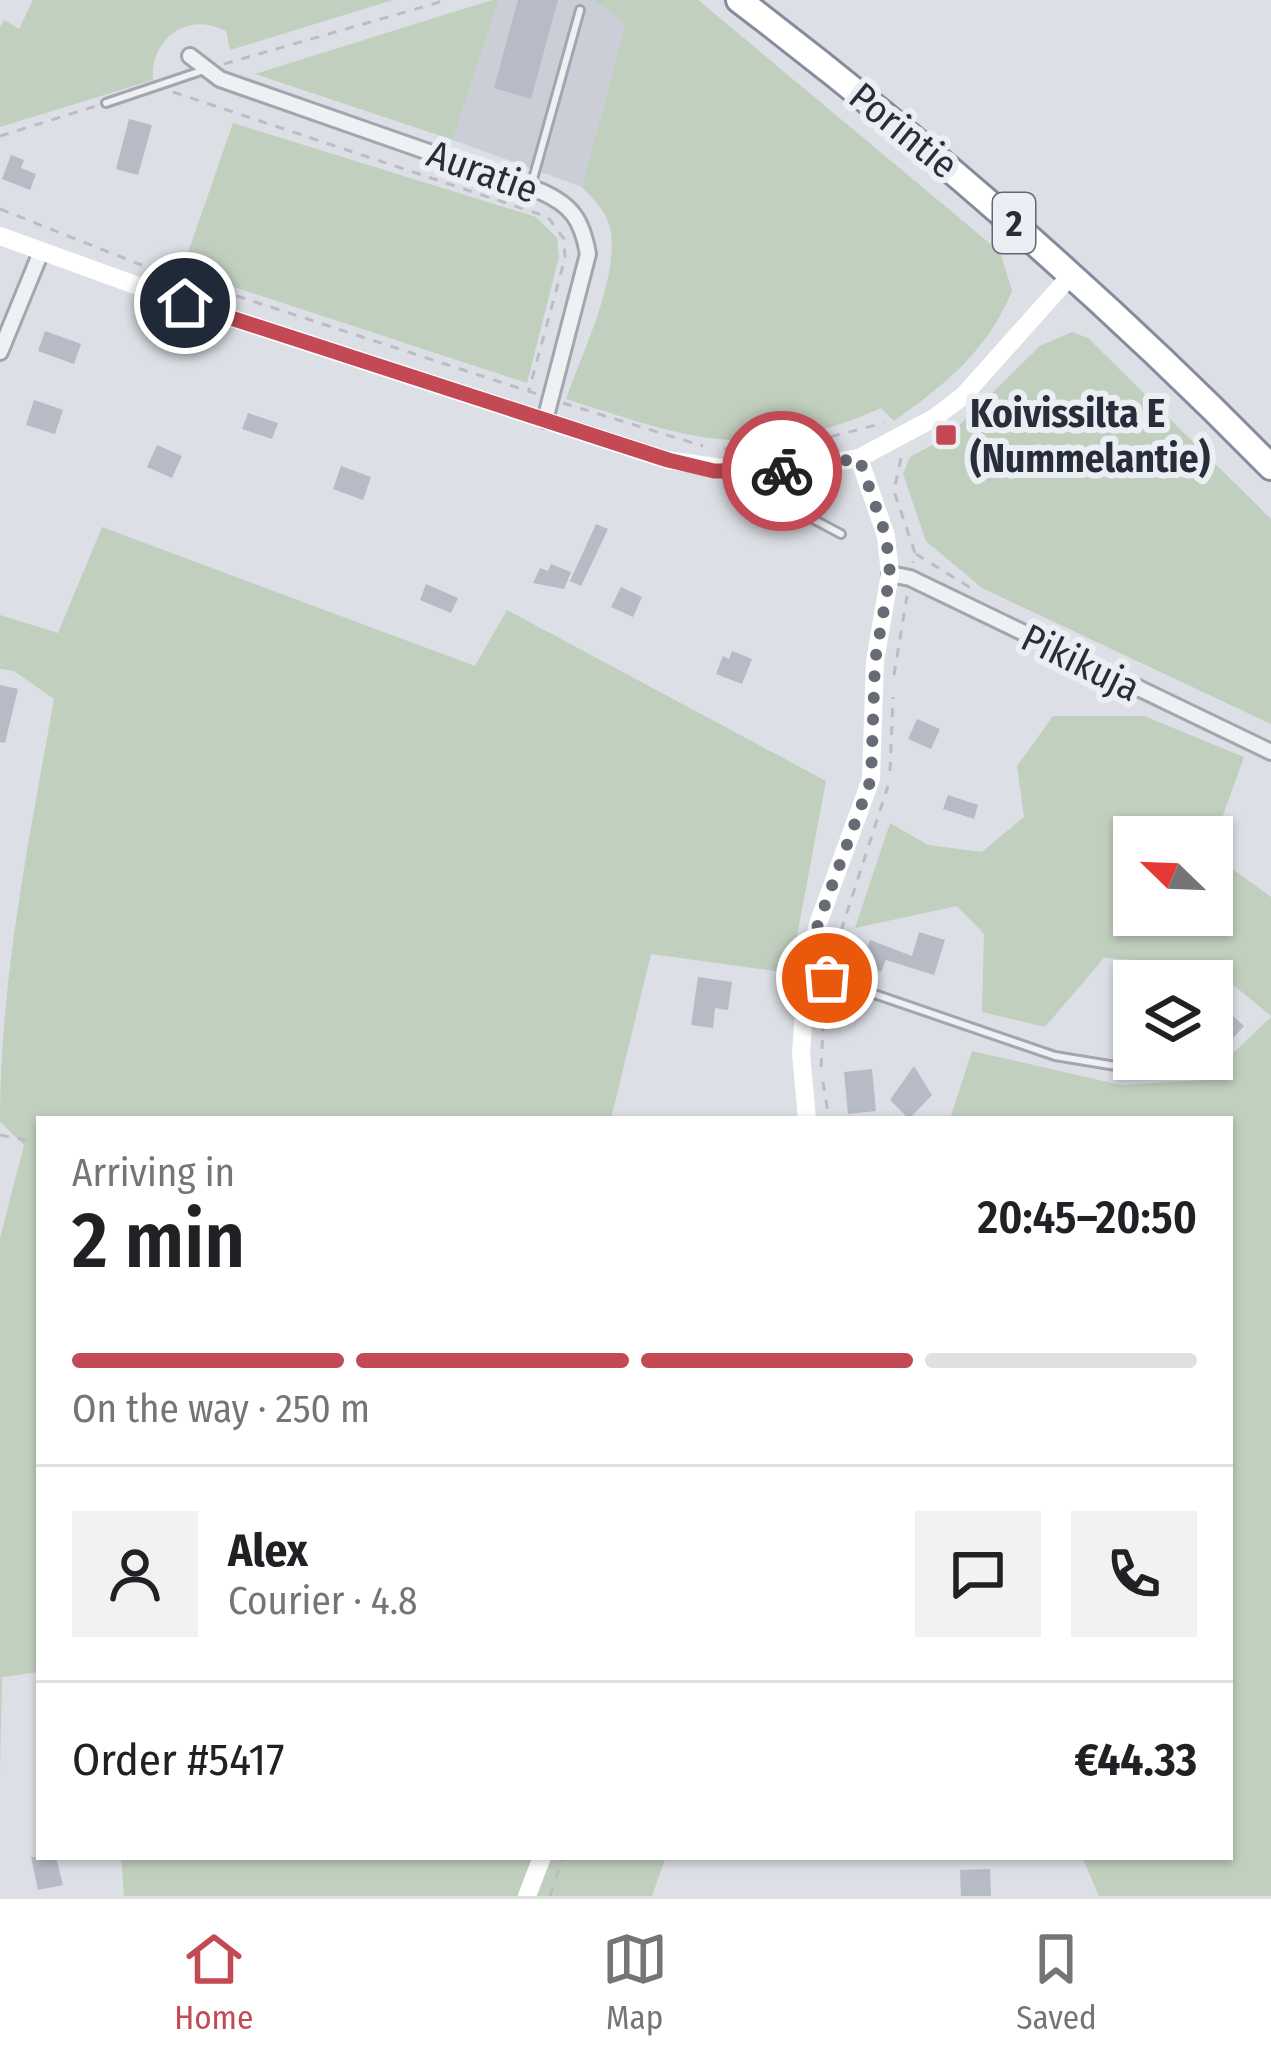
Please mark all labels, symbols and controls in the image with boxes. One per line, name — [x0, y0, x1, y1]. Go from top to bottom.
street label: Porintie — [840, 73, 967, 188]
street label: Auratie — [421, 131, 544, 213]
road number: 2 — [993, 193, 1035, 253]
pin — [134, 252, 236, 354]
icon: home — [152, 270, 218, 336]
place label: Koivissilta E (Nummelantie) — [970, 391, 1210, 482]
courier — [722, 411, 842, 531]
marker: Koivissilta E (Nummelantie) — [933, 422, 959, 448]
icon: bike — [749, 438, 815, 504]
street label: Pikikuja — [1014, 615, 1147, 711]
north arrow — [1113, 816, 1233, 936]
map controls — [1113, 816, 1233, 1080]
pin — [776, 927, 878, 1029]
icon: bag — [794, 945, 860, 1011]
button: layers — [1113, 960, 1233, 1080]
text: Arriving in — [72, 1150, 235, 1196]
text: 20:45–20:50 — [977, 1191, 1197, 1245]
text: 2 min — [72, 1194, 245, 1288]
text: On the way · 250 m — [72, 1386, 370, 1432]
button: person — [72, 1511, 198, 1637]
button: chat — [915, 1511, 1041, 1637]
button: phone — [1071, 1511, 1197, 1637]
text: Alex — [228, 1524, 308, 1578]
text: Courier · 4.8 — [228, 1578, 418, 1624]
text: Order #5417 — [72, 1733, 284, 1787]
text: €44.33 — [1074, 1733, 1197, 1787]
tab: Home — [174, 1926, 253, 2038]
tab: Map — [602, 1926, 668, 2038]
tab: Saved — [1016, 1926, 1097, 2038]

